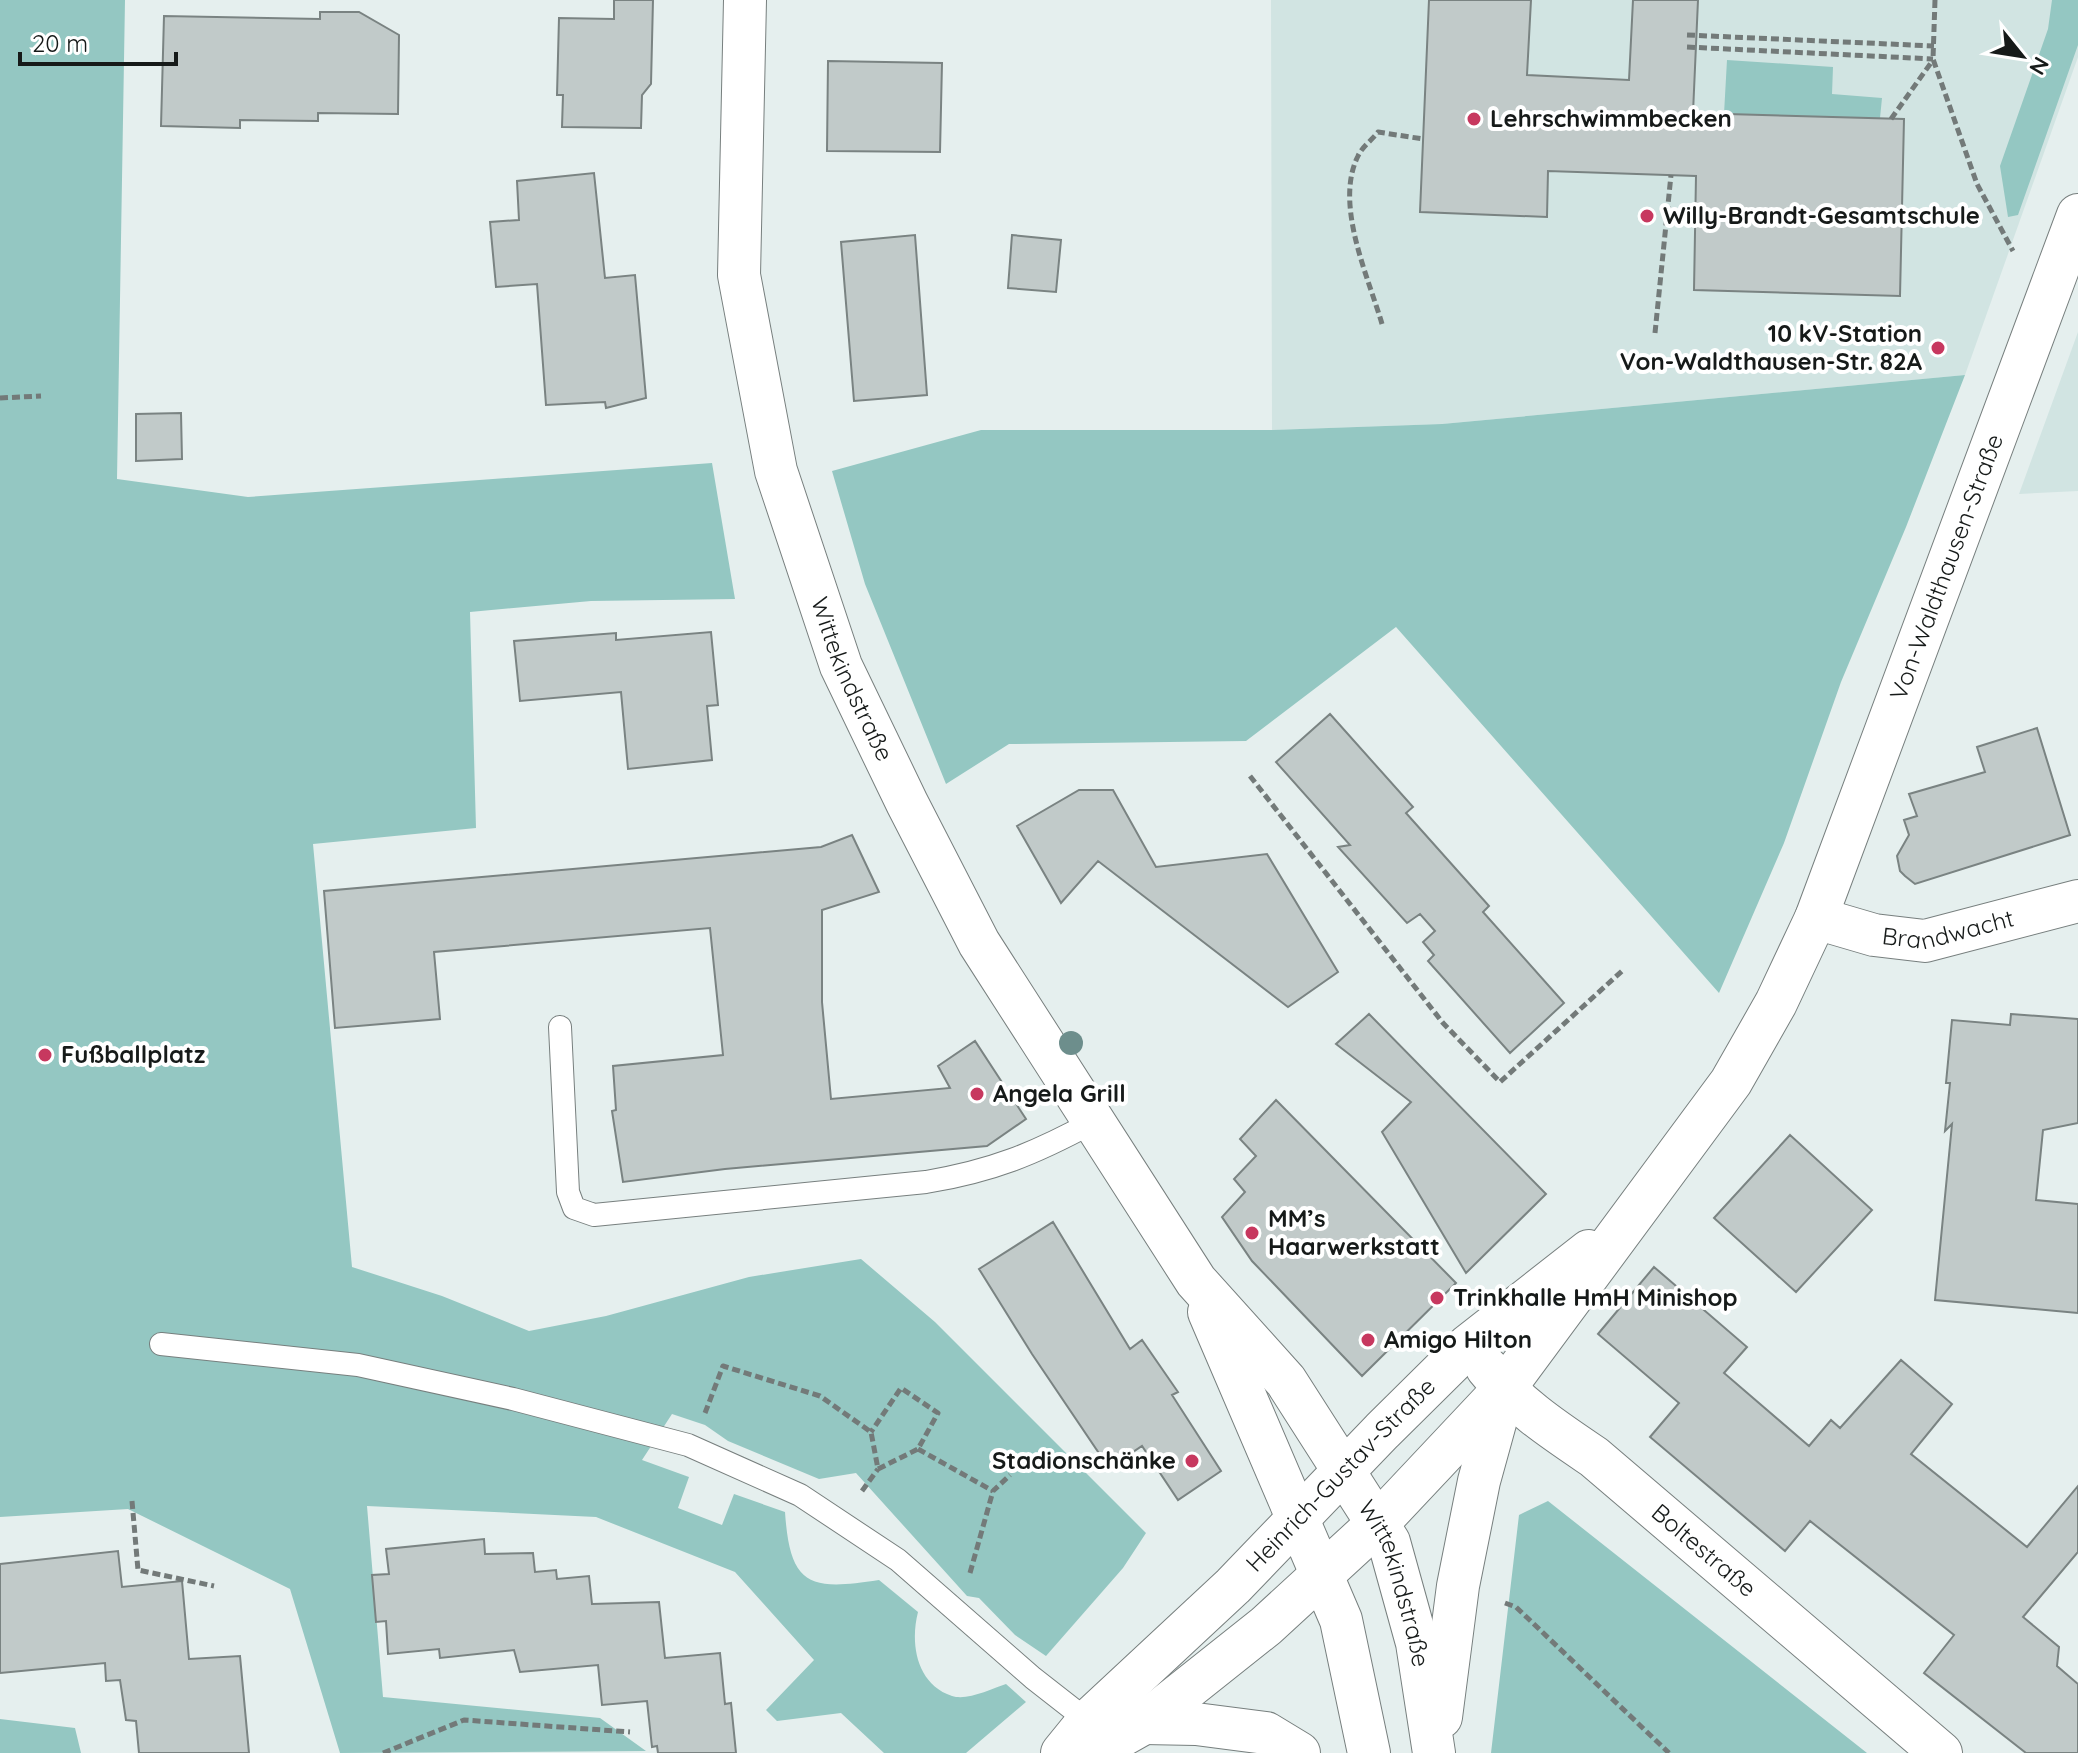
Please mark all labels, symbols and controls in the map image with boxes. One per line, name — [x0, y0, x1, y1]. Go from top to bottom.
scale bar — [20, 16, 176, 66]
north arrow — [1982, 16, 2062, 96]
text: 20 m — [32, 28, 88, 58]
text: N — [2023, 52, 2055, 80]
place label: Lehrschwimmbecken — [1490, 103, 1732, 133]
marker: Lehrschwimmbecken — [1465, 110, 1483, 128]
place label: Willy-Brandt-Gesamtschule — [1663, 200, 1980, 230]
marker: Willy-Brandt-Gesamtschule — [1638, 207, 1656, 225]
place label: 10 kV-Station Von-Waldthausen-Str. 82A — [1620, 318, 1923, 376]
marker: 10 kV-Station Von-Waldthausen-Str. 82A — [1929, 339, 1947, 357]
street label: Von-Waldthausen-Straße — [1883, 430, 2009, 704]
street label: Wittekindstraße — [805, 593, 900, 765]
street label: Brandwacht — [1881, 902, 2017, 956]
place label: Fußballplatz — [61, 1039, 206, 1069]
marker: Fußballplatz — [36, 1046, 54, 1064]
place label: Angela Grill — [993, 1078, 1126, 1108]
marker: Angela Grill — [968, 1085, 986, 1103]
place label: MM’s Haarwerkstatt — [1268, 1203, 1440, 1261]
marker: MM’s Haarwerkstatt — [1243, 1224, 1261, 1242]
place label: Trinkhalle HmH Minishop — [1453, 1282, 1738, 1312]
marker: Trinkhalle HmH Minishop — [1428, 1289, 1446, 1307]
place label: Amigo Hilton — [1384, 1324, 1532, 1354]
marker: Amigo Hilton — [1359, 1331, 1377, 1349]
street label: Heinrich-Gustav-Straße — [1239, 1371, 1441, 1578]
place label: Stadionschänke — [992, 1445, 1176, 1475]
marker: Stadionschänke — [1183, 1452, 1201, 1470]
street label: Wittekindstraße — [1352, 1494, 1436, 1669]
street label: Boltestraße — [1646, 1497, 1763, 1603]

